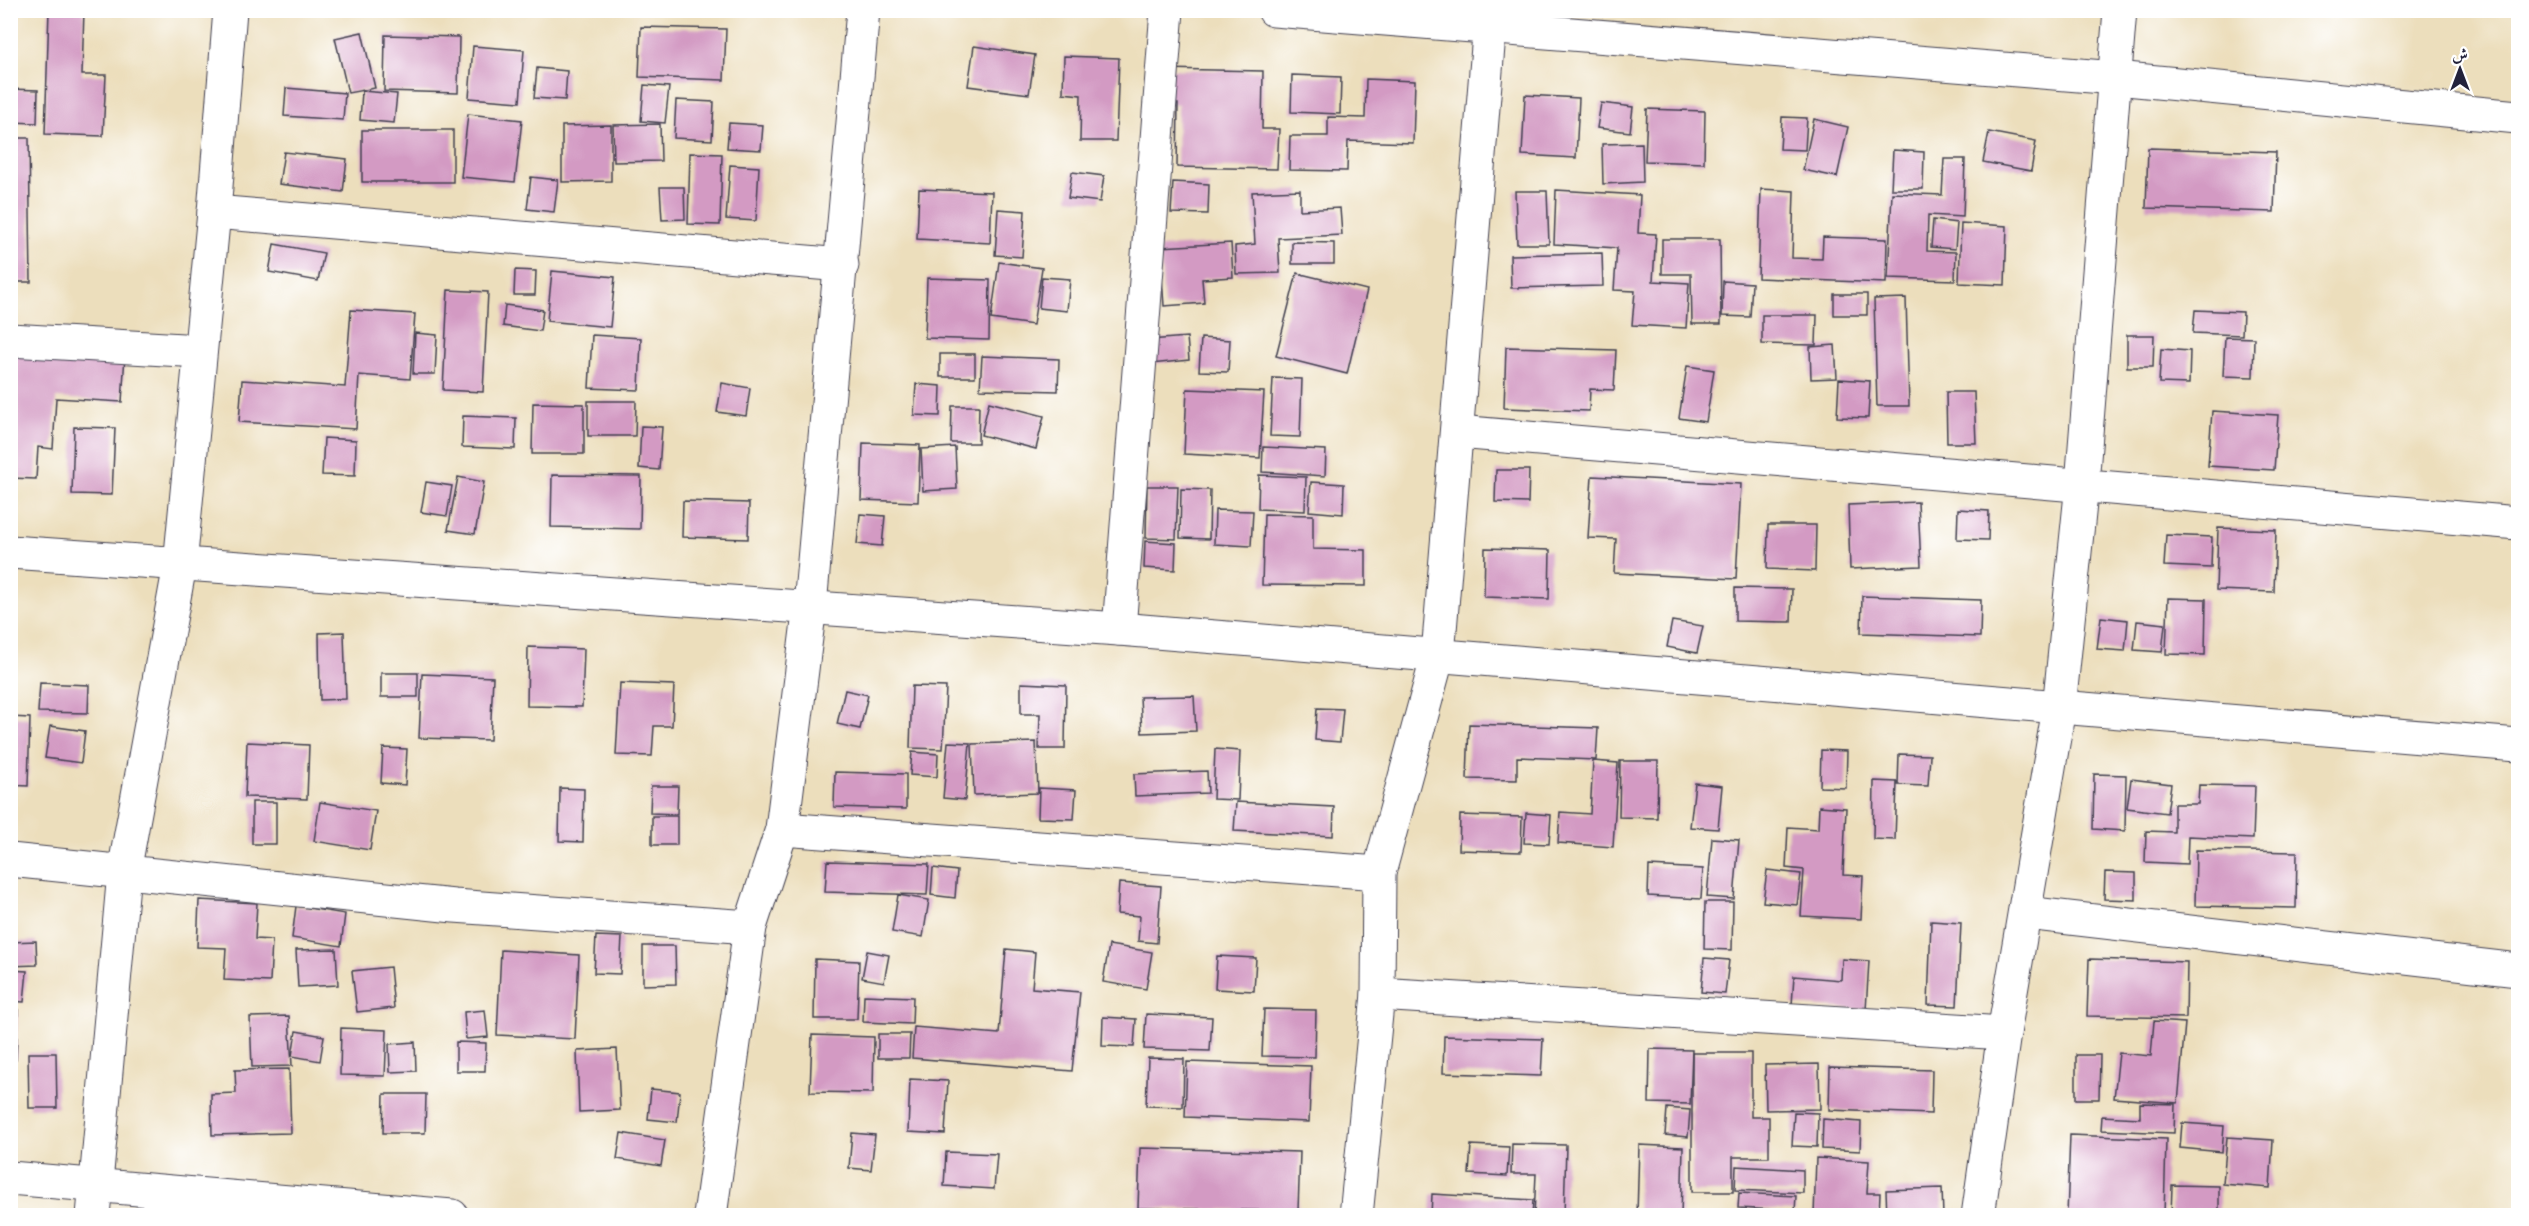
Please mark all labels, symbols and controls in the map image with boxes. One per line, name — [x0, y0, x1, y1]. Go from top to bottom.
north arrow — [2430, 39, 2490, 99]
text: ش — [2452, 45, 2468, 65]

